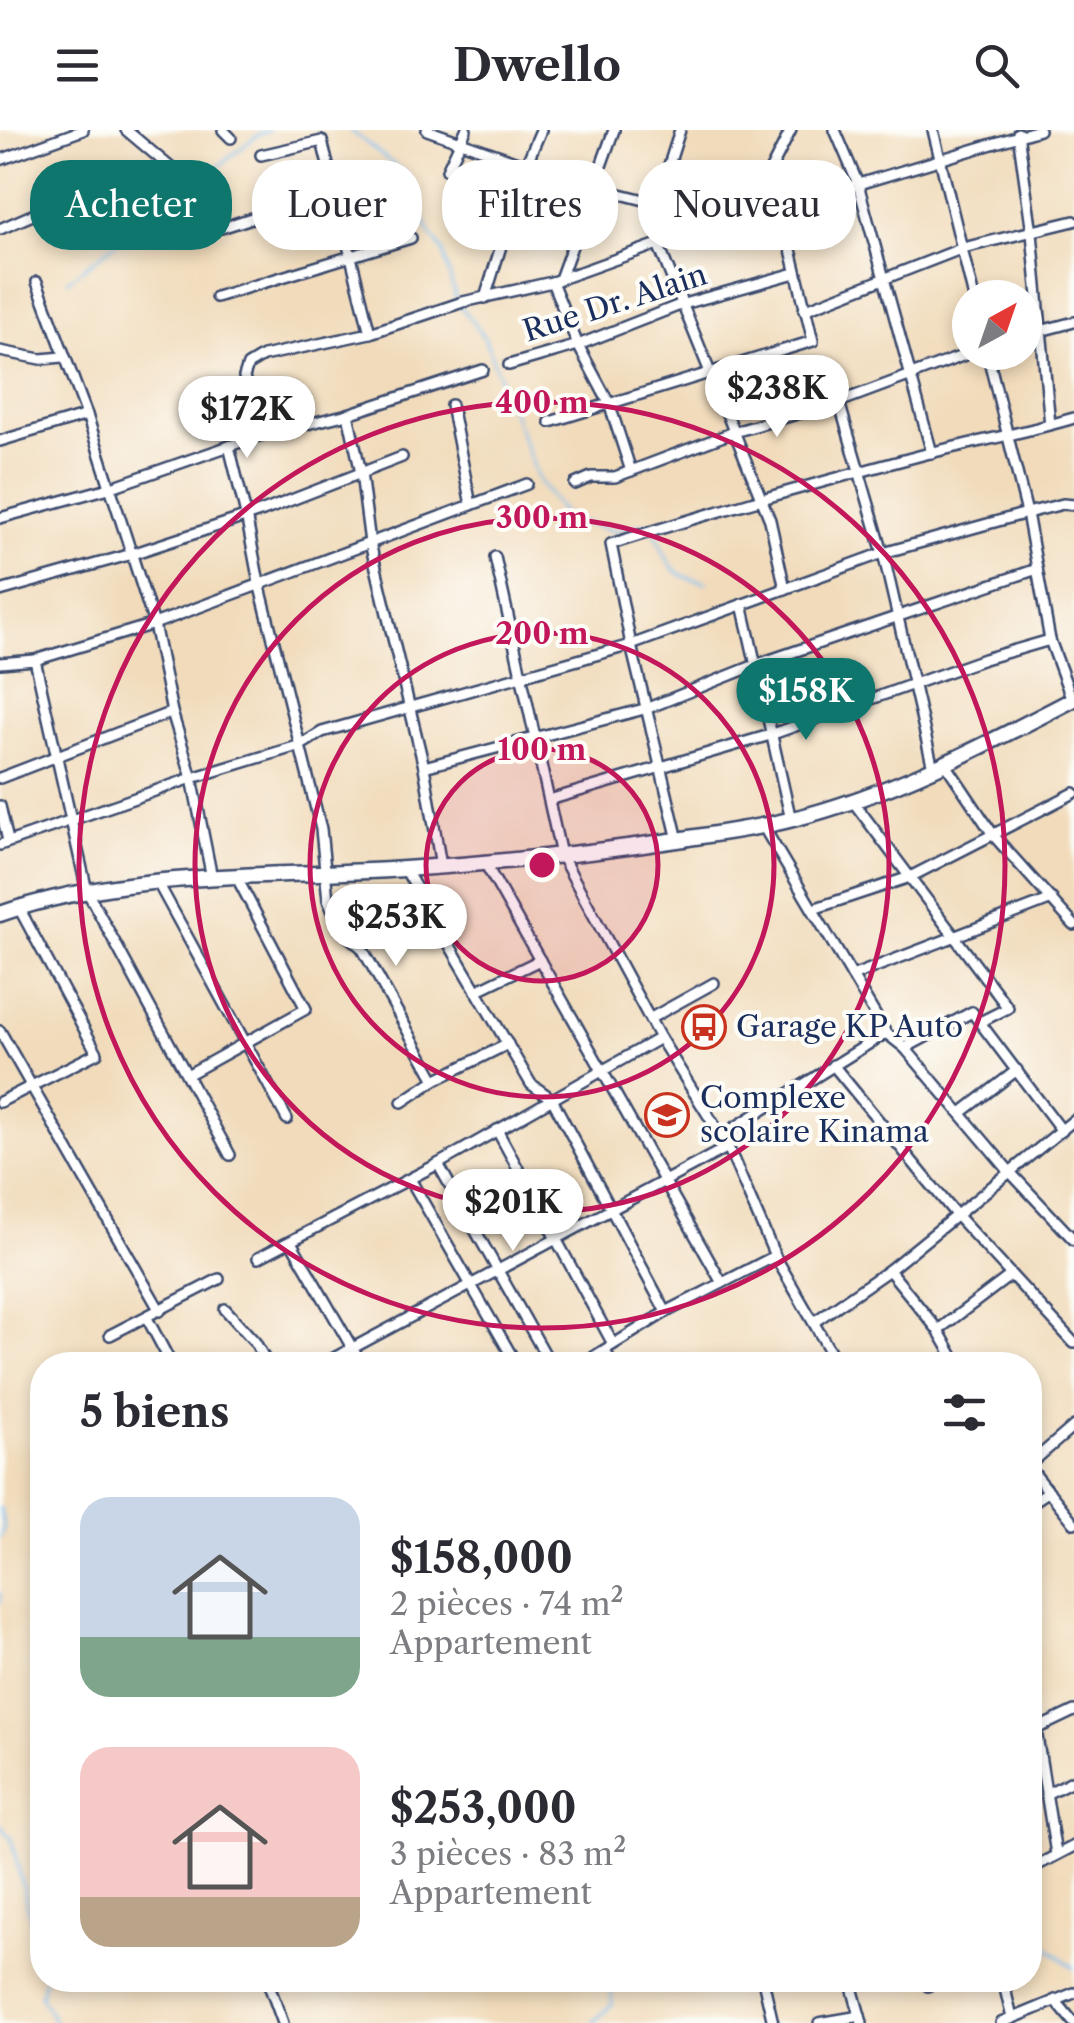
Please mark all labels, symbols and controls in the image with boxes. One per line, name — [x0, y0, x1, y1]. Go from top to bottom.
text: Dwello — [453, 37, 621, 93]
icon: menu — [50, 38, 105, 93]
icon: search — [969, 38, 1024, 93]
chip: Acheter — [30, 160, 232, 250]
chip: Louer — [252, 160, 422, 250]
chip: Filtres — [442, 160, 618, 250]
chip: Nouveau — [638, 160, 856, 250]
street label: Rue Dr. Alain — [518, 255, 712, 350]
north arrow — [952, 280, 1042, 370]
map controls — [952, 280, 1042, 370]
pin: $238K — [707, 355, 847, 440]
text: $238K — [727, 368, 827, 407]
pin: $172K — [177, 376, 317, 461]
text: 400 m — [495, 384, 589, 421]
text: $172K — [200, 389, 294, 428]
text: 300 m — [496, 499, 588, 536]
text: 200 m — [495, 615, 589, 652]
pin: $158K — [736, 658, 876, 743]
text: $158K — [758, 671, 854, 710]
text: 100 m — [498, 731, 587, 768]
centre of rings — [524, 847, 560, 883]
pin: $253K — [326, 884, 466, 969]
text: $253K — [347, 897, 445, 936]
bus stop icon: Garage KP Auto — [681, 1004, 727, 1050]
place label: Garage KP Auto — [736, 1008, 963, 1045]
place label: Complexe scolaire Kinama — [700, 1079, 929, 1150]
school or university icon: Complexe scolaire Kinama — [644, 1092, 690, 1138]
pin: $201K — [443, 1169, 583, 1254]
text: $201K — [464, 1182, 562, 1221]
icon: filters — [937, 1385, 992, 1440]
text: 5 biens — [80, 1386, 229, 1438]
text: $158,000 — [390, 1532, 573, 1584]
icon: home — [160, 1537, 280, 1657]
text: 2 pièces · 74 m² — [390, 1584, 624, 1623]
text: Appartement — [390, 1623, 592, 1662]
text: $253,000 — [390, 1782, 576, 1834]
icon: home — [160, 1787, 280, 1907]
text: 3 pièces · 83 m² — [390, 1834, 626, 1873]
text: Appartement — [390, 1873, 592, 1912]

